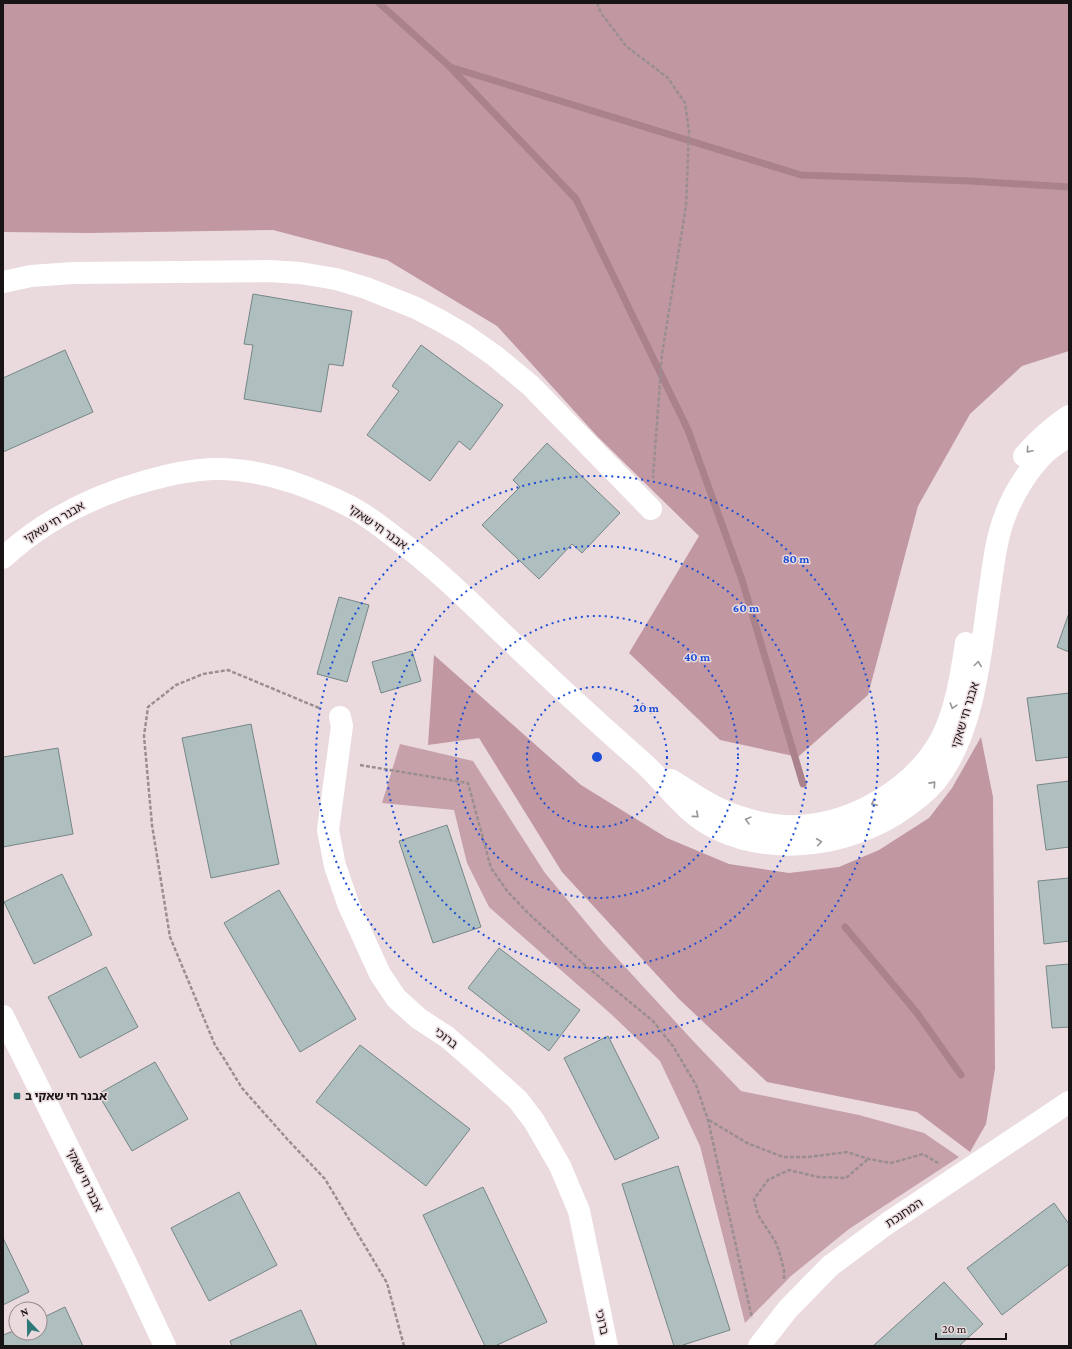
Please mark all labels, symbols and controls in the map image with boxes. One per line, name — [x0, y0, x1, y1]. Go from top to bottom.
one-way arrow — [1026, 446, 1033, 453]
street label: אבנר חי שאקי — [21, 498, 87, 546]
street label: אבנר חי שאקי — [346, 502, 410, 553]
text: 80 m — [783, 552, 810, 566]
text: 60 m — [733, 601, 760, 615]
text: 40 m — [684, 650, 711, 664]
one-way arrow — [973, 661, 982, 667]
street label: אבנר חי שאקי — [948, 680, 982, 750]
text: 20 m — [633, 701, 660, 715]
one-way arrow — [949, 702, 958, 709]
centre of rings — [590, 750, 604, 764]
one-way arrow — [928, 781, 935, 788]
one-way arrow — [870, 798, 878, 806]
one-way arrow — [691, 811, 698, 818]
one-way arrow — [745, 816, 751, 824]
one-way arrow — [816, 838, 822, 847]
street label: ברוכי — [431, 1025, 461, 1052]
place label: אבנר חי שאקי ב — [25, 1089, 107, 1103]
marker: אבנר חי שאקי ב — [12, 1091, 22, 1101]
street label: אבנר חי שאקי — [64, 1146, 106, 1214]
street label: המחנכת — [883, 1195, 925, 1231]
north arrow — [8, 1301, 48, 1341]
text: N — [19, 1305, 30, 1319]
street label: ברוכי — [592, 1308, 612, 1336]
scale bar — [936, 1315, 1006, 1341]
text: 20 m — [942, 1322, 967, 1336]

